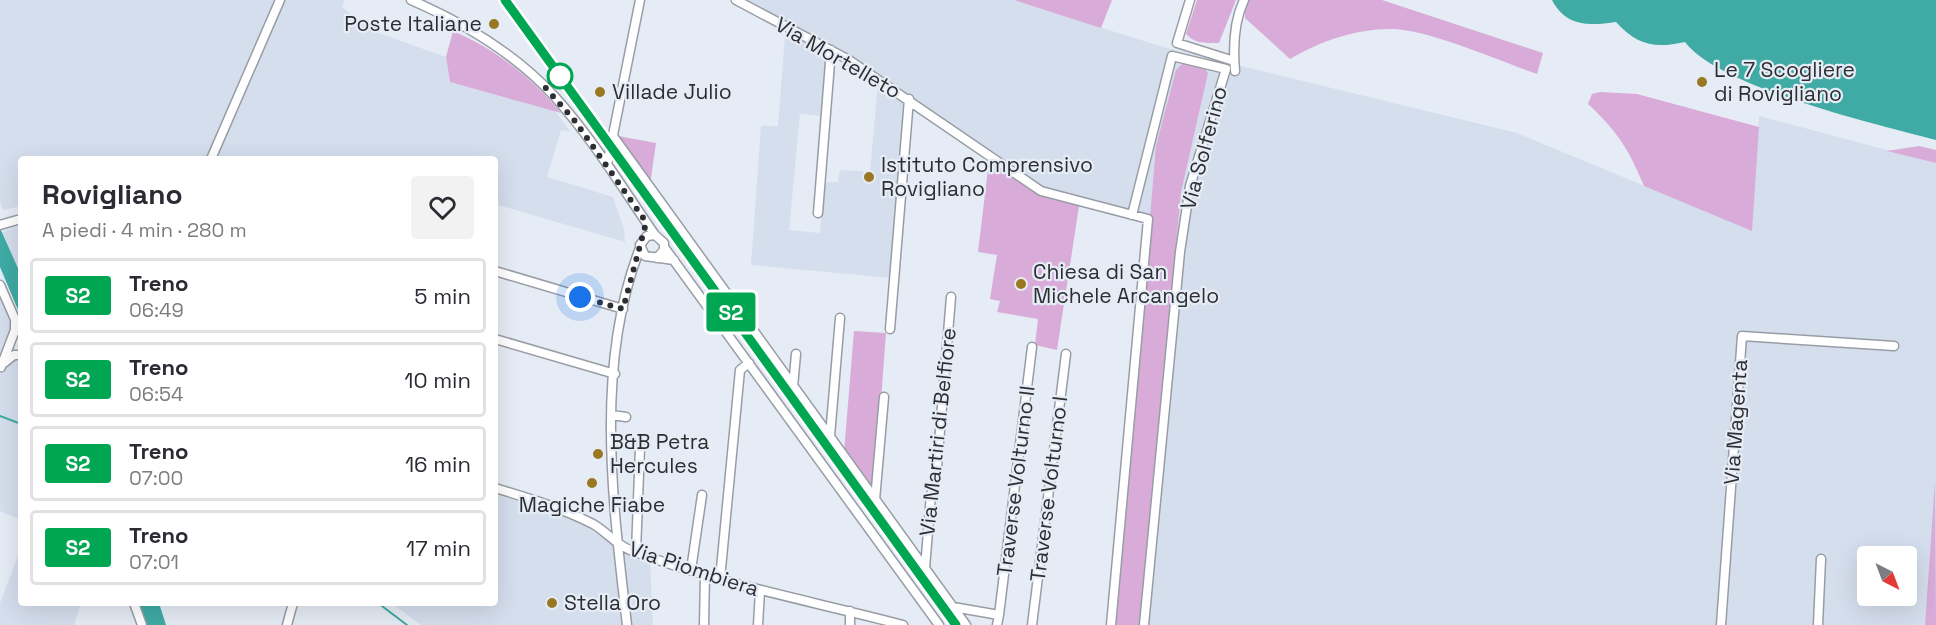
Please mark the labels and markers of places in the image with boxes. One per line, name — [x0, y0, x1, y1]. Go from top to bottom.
place label: Poste Italiane — [344, 10, 482, 37]
marker: Poste Italiane — [487, 17, 501, 31]
place label: Le 7 Scogliere di Rovigliano — [1714, 56, 1855, 107]
unlabelled marker — [547, 63, 573, 89]
marker: Le 7 Scogliere di Rovigliano — [1695, 75, 1709, 89]
place label: Villade Julio — [612, 78, 732, 105]
marker: Villade Julio — [593, 85, 607, 99]
place label: Istituto Comprensivo Rovigliano — [881, 151, 1093, 202]
marker: Istituto Comprensivo Rovigliano — [862, 170, 876, 184]
place label: Chiesa di San Michele Arcangelo — [1033, 258, 1219, 309]
marker: Chiesa di San Michele Arcangelo — [1014, 277, 1028, 291]
place label: B&B Petra Hercules — [610, 428, 709, 479]
marker: B&B Petra Hercules — [591, 447, 605, 461]
marker: Magiche Fiabe — [585, 476, 599, 490]
place label: Magiche Fiabe — [519, 491, 665, 518]
place label: Stella Oro — [564, 589, 661, 616]
marker: Stella Oro — [545, 596, 559, 610]

